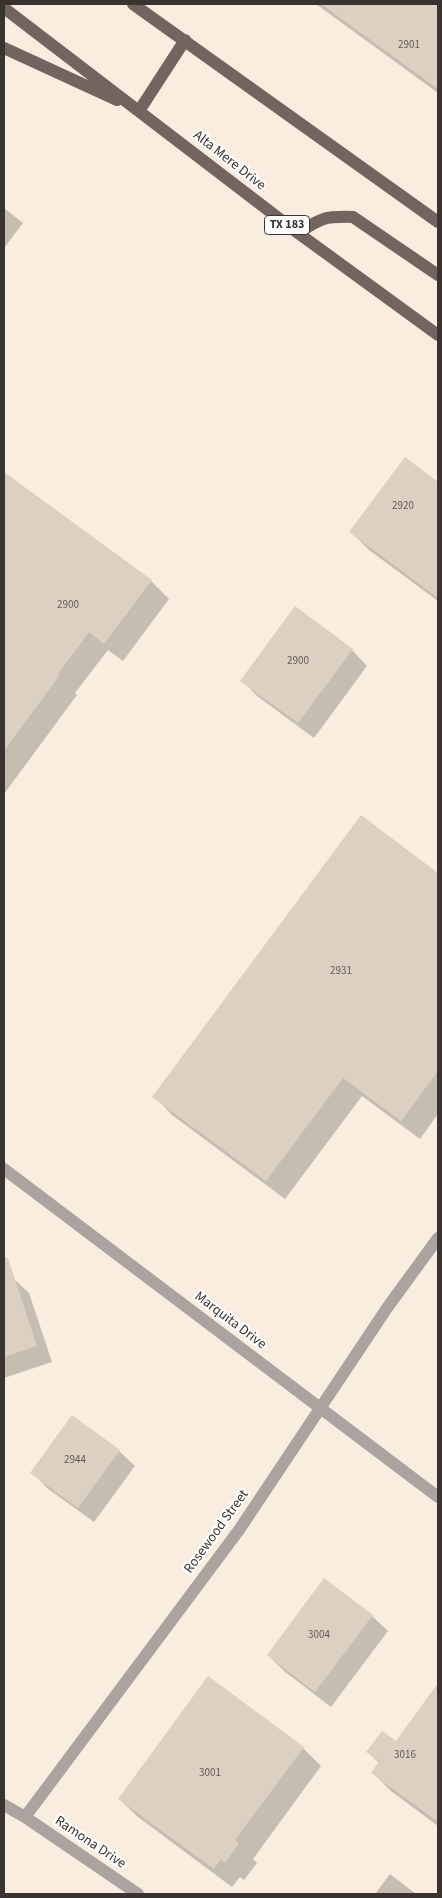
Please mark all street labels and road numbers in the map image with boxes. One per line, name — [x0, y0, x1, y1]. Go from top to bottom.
street label: Alta Mere Drive — [189, 127, 269, 195]
road number: TX 183 — [264, 216, 310, 234]
street label: Marquita Drive — [191, 1289, 269, 1353]
street label: Rosewood Street — [181, 1487, 253, 1577]
street label: Ramona Drive — [51, 1813, 129, 1873]

